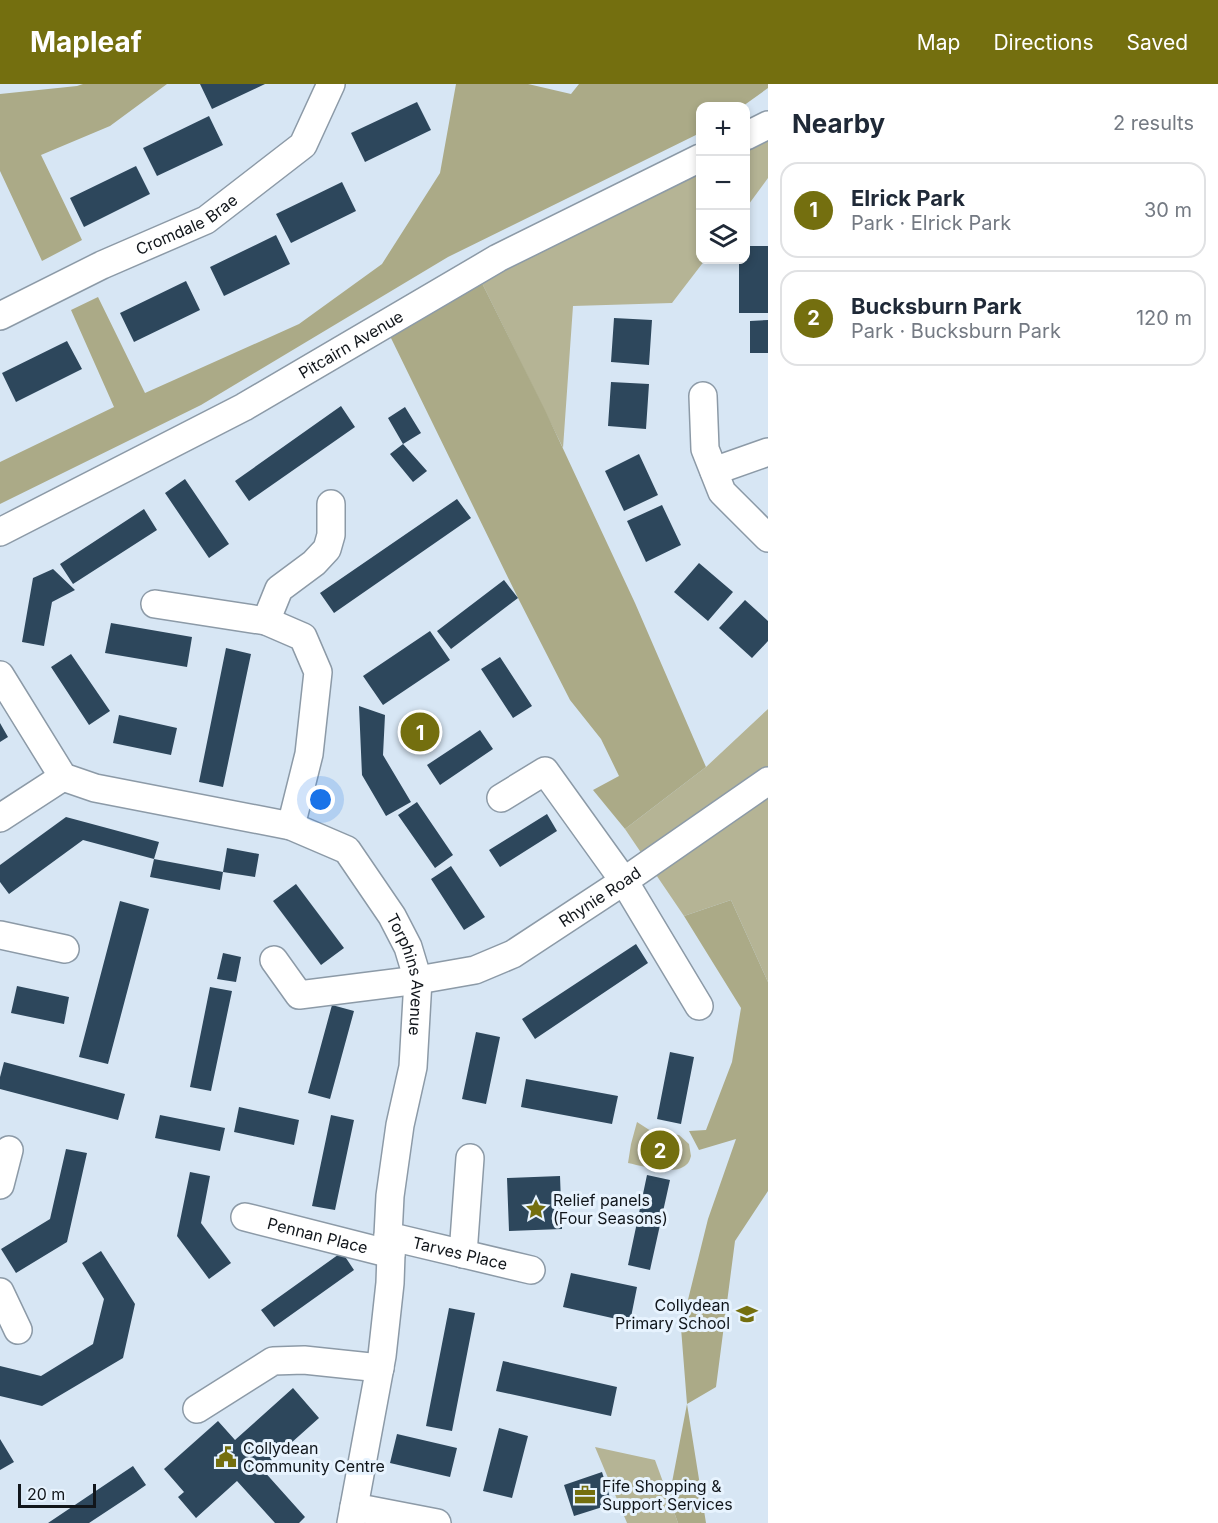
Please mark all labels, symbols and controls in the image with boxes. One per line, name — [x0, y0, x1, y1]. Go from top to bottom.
text: Mapleaf — [30, 25, 142, 59]
text: Map — [917, 30, 960, 55]
text: Directions — [993, 30, 1094, 55]
text: Saved — [1127, 30, 1188, 55]
map controls — [696, 102, 750, 264]
button: + — [696, 102, 750, 156]
text: Nearby — [792, 108, 885, 139]
text: 2 results — [1113, 111, 1194, 135]
button: − — [696, 156, 750, 210]
text: Elrick Park — [851, 185, 965, 211]
street label: Cromdale Brae — [133, 190, 241, 259]
text: 1 — [809, 198, 818, 222]
text: 30 m — [1144, 198, 1192, 222]
button: layers — [696, 210, 750, 264]
text: Park · Elrick Park — [851, 211, 1011, 235]
text: Bucksburn Park — [851, 293, 1022, 319]
street label: Pitcairn Avenue — [295, 306, 407, 383]
text: 2 — [807, 306, 820, 330]
text: 120 m — [1136, 306, 1192, 330]
text: Park · Bucksburn Park — [851, 319, 1061, 343]
pin: 1 — [400, 710, 440, 754]
your location — [306, 785, 335, 814]
street label: Rhynie Road — [555, 862, 645, 931]
street label: Torphins Avenue — [382, 910, 428, 1036]
pin: 2 — [640, 1128, 680, 1172]
place label: Relief panels (Four Seasons) — [553, 1190, 668, 1228]
place icon: Relief panels (Four Seasons) — [524, 1197, 548, 1221]
street label: Pennan Place — [265, 1213, 370, 1258]
street label: Tarves Place — [411, 1232, 509, 1274]
place label: Collydean Primary School — [615, 1295, 730, 1333]
school or university icon: Collydean Primary School — [735, 1302, 759, 1326]
place label: Collydean Community Centre — [243, 1438, 385, 1476]
public building icon: Collydean Community Centre — [214, 1445, 238, 1469]
place label: Fife Shopping & Support Services — [602, 1476, 733, 1514]
scale bar — [18, 1481, 96, 1508]
office icon: Fife Shopping & Support Services — [573, 1483, 597, 1507]
text: 20 m — [27, 1484, 65, 1504]

